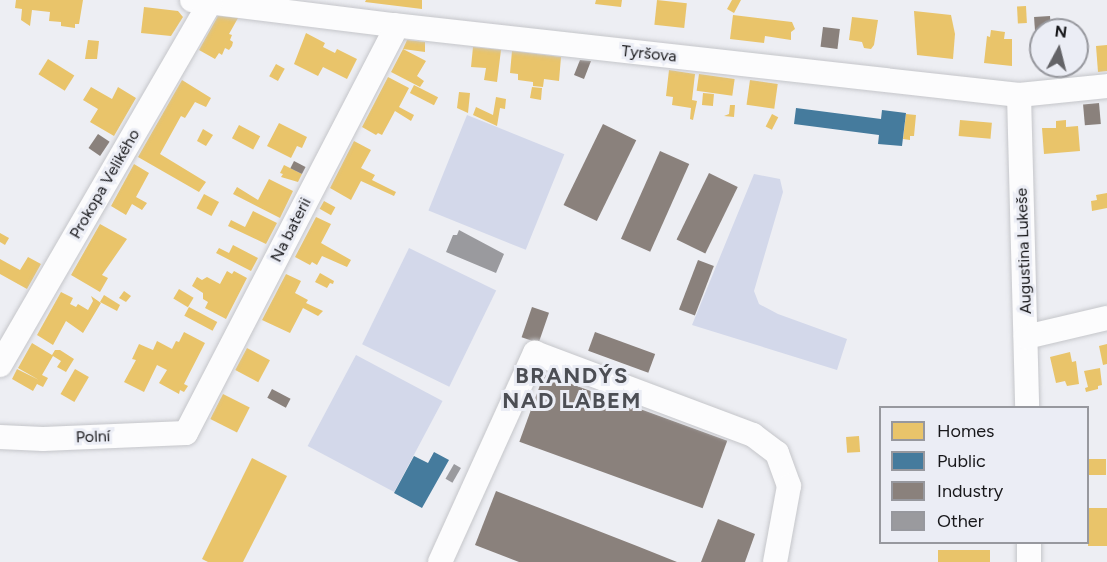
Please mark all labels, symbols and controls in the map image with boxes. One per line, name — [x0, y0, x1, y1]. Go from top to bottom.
north arrow — [1029, 18, 1089, 78]
text: N — [1054, 21, 1068, 42]
street label: Tyršova — [620, 42, 678, 66]
street label: Prokopa Velikého — [66, 126, 144, 242]
street label: Augustina Lukeše — [1012, 188, 1036, 314]
street label: Na baterii — [267, 195, 315, 265]
district label: BRANDÝS NAD LABEM — [502, 362, 642, 414]
legend — [879, 406, 1089, 544]
text: Homes — [937, 420, 995, 442]
street label: Polní — [75, 427, 111, 447]
text: Public — [937, 450, 986, 472]
text: Industry — [937, 480, 1003, 502]
text: Other — [937, 510, 984, 532]

